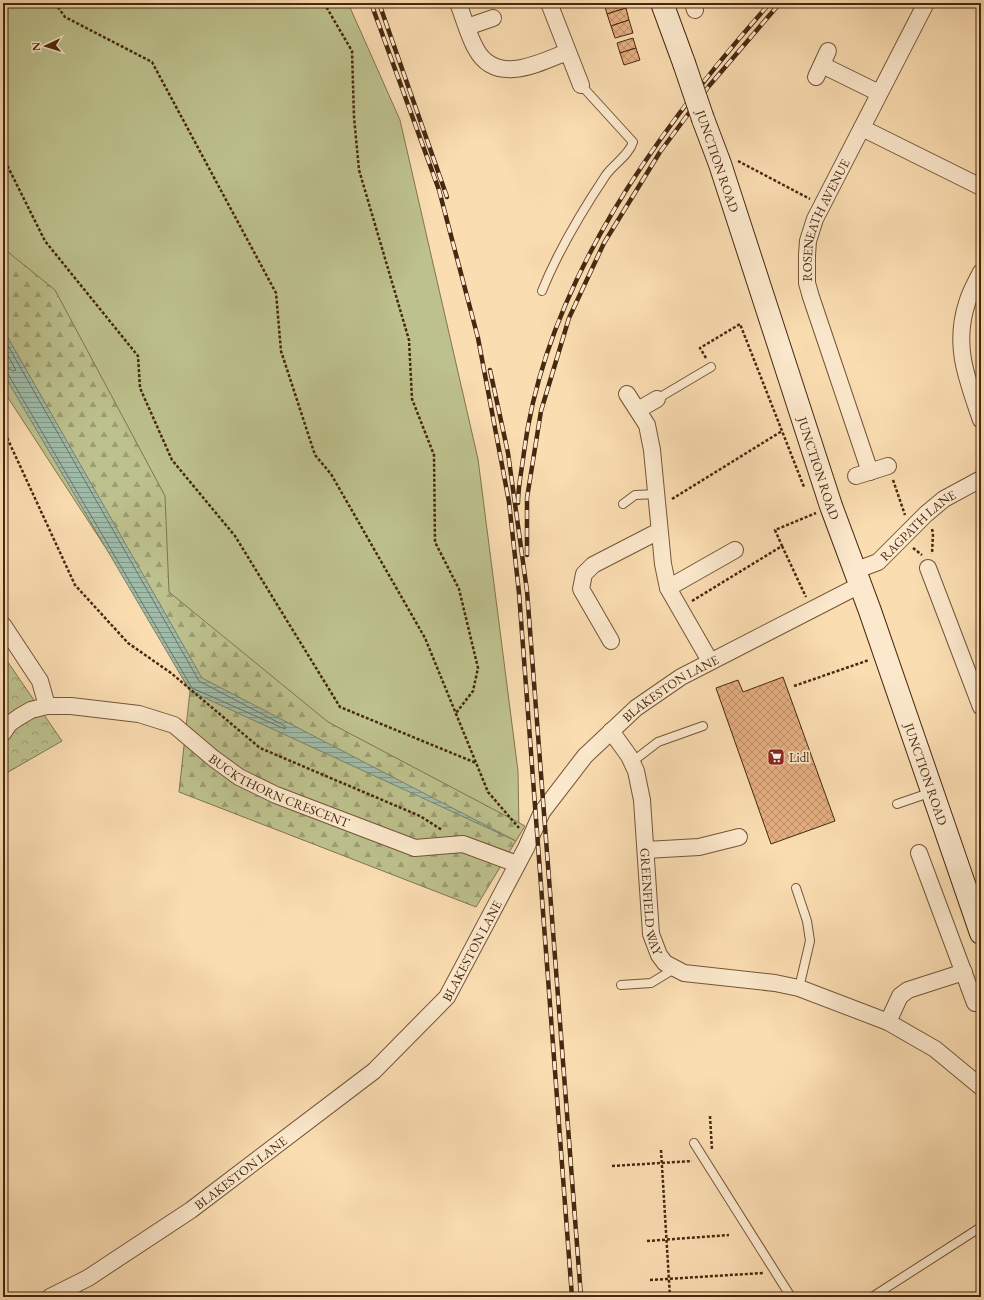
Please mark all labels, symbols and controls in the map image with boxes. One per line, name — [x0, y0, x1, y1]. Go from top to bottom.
north arrow — [26, 26, 66, 66]
text: N — [29, 42, 43, 52]
street label: JUNCTION ROAD — [692, 107, 743, 215]
street label: ROSENEATH AVENUE — [799, 156, 854, 281]
street label: JUNCTION ROAD — [793, 414, 843, 522]
street label: RAGPATH LANE — [876, 486, 959, 564]
street label: BLAKESTON LANE — [619, 651, 722, 726]
street label: JUNCTION ROAD — [900, 720, 951, 828]
supermarket icon: Lidl — [766, 747, 786, 767]
place label: Lidl — [789, 749, 809, 766]
street label: BUCKTHORN CRESCENT — [205, 750, 352, 831]
street label: GREENFIELD WAY — [636, 847, 667, 959]
street label: BLAKESTON LANE — [438, 898, 506, 1004]
street label: BLAKESTON LANE — [191, 1132, 290, 1213]

